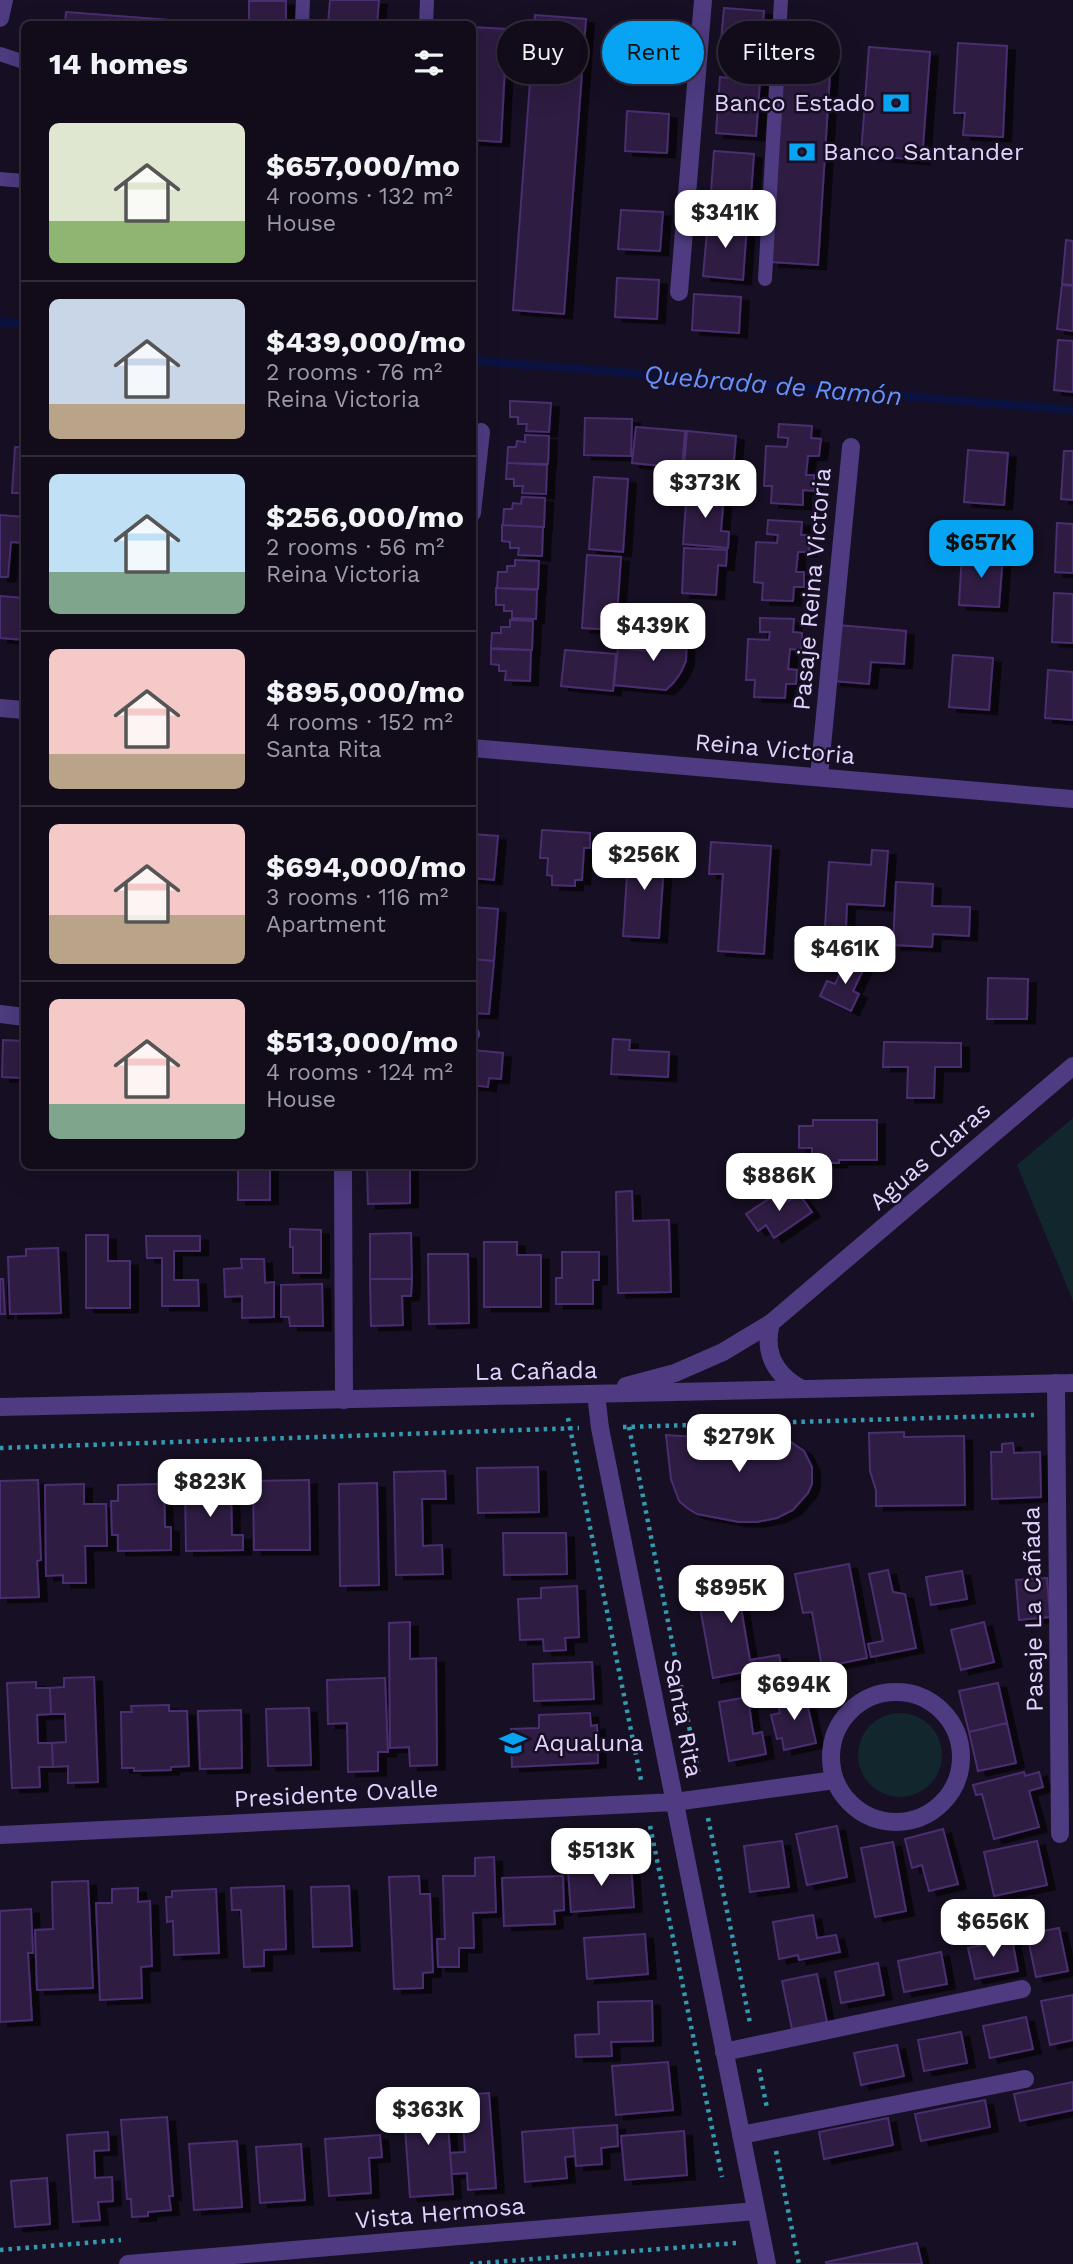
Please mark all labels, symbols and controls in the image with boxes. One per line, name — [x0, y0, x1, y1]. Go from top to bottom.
chip: Buy — [497, 21, 588, 84]
chip: Rent — [602, 21, 704, 84]
chip: Filters — [718, 21, 840, 84]
icon: filters — [410, 44, 448, 82]
text: 14 homes — [49, 46, 188, 81]
bank icon: Banco Estado — [881, 88, 911, 118]
place label: Banco Estado — [714, 89, 875, 117]
bank icon: Banco Santander — [787, 137, 817, 167]
place label: Banco Santander — [823, 138, 1024, 166]
text: $657,000/mo — [266, 148, 460, 183]
icon: home — [105, 151, 189, 235]
text: 4 rooms · 132 m² — [266, 183, 453, 210]
pin: $341K — [676, 190, 774, 250]
text: $341K — [691, 199, 759, 226]
text: House — [266, 210, 336, 237]
text: $439,000/mo — [266, 324, 466, 359]
icon: home — [105, 327, 189, 411]
text: 2 rooms · 76 m² — [266, 359, 442, 386]
water label: Quebrada de Ramón — [643, 359, 903, 411]
text: Reina Victoria — [266, 386, 420, 413]
pin: $373K — [656, 461, 754, 520]
street label: Pasaje Reina Victoria — [787, 466, 837, 712]
text: $373K — [669, 469, 741, 496]
text: $256,000/mo — [266, 499, 464, 534]
icon: home — [105, 502, 189, 586]
pin: $657K — [932, 520, 1030, 580]
text: $657K — [945, 529, 1017, 556]
text: 2 rooms · 56 m² — [266, 534, 444, 561]
text: Reina Victoria — [266, 561, 420, 588]
pin: $439K — [604, 604, 702, 663]
text: $439K — [616, 612, 690, 639]
text: $895,000/mo — [266, 674, 465, 709]
icon: home — [105, 677, 189, 761]
text: 4 rooms · 152 m² — [266, 709, 453, 736]
street label: Reina Victoria — [694, 728, 856, 770]
text: Santa Rita — [266, 736, 382, 763]
pin: $256K — [595, 832, 693, 892]
text: $256K — [608, 841, 680, 868]
text: $694,000/mo — [266, 849, 466, 884]
icon: home — [105, 852, 189, 936]
text: 3 rooms · 116 m² — [266, 884, 448, 911]
text: Apartment — [266, 911, 386, 938]
pin: $461K — [796, 926, 894, 986]
text: $461K — [810, 935, 880, 962]
text: $513,000/mo — [266, 1024, 458, 1059]
icon: home — [105, 1027, 189, 1111]
text: 4 rooms · 124 m² — [266, 1059, 453, 1086]
text: House — [266, 1086, 336, 1113]
street label: Aguas Claras — [864, 1096, 996, 1216]
pin: $886K — [730, 1154, 828, 1213]
text: $886K — [742, 1162, 816, 1189]
street label: La Cañada — [474, 1356, 598, 1386]
pin: $279K — [690, 1414, 788, 1474]
text: $279K — [703, 1423, 775, 1450]
pin: $823K — [161, 1460, 259, 1519]
text: $823K — [174, 1468, 246, 1495]
street label: Pasaje La Cañada — [1017, 1506, 1049, 1712]
pin: $895K — [682, 1566, 780, 1625]
text: $895K — [695, 1574, 767, 1601]
street label: Santa Rita — [658, 1656, 708, 1780]
pin: $694K — [745, 1662, 843, 1722]
text: $694K — [757, 1671, 831, 1698]
school or university icon: Aqualuna — [498, 1728, 528, 1758]
place label: Aqualuna — [534, 1729, 644, 1757]
street label: Presidente Ovalle — [233, 1775, 439, 1813]
pin: $513K — [552, 1828, 650, 1888]
text: $513K — [567, 1837, 635, 1864]
pin: $656K — [944, 1899, 1042, 1959]
text: $656K — [957, 1908, 1029, 1935]
pin: $363K — [379, 2088, 477, 2147]
text: $363K — [392, 2096, 464, 2123]
street label: Vista Hermosa — [354, 2192, 526, 2234]

